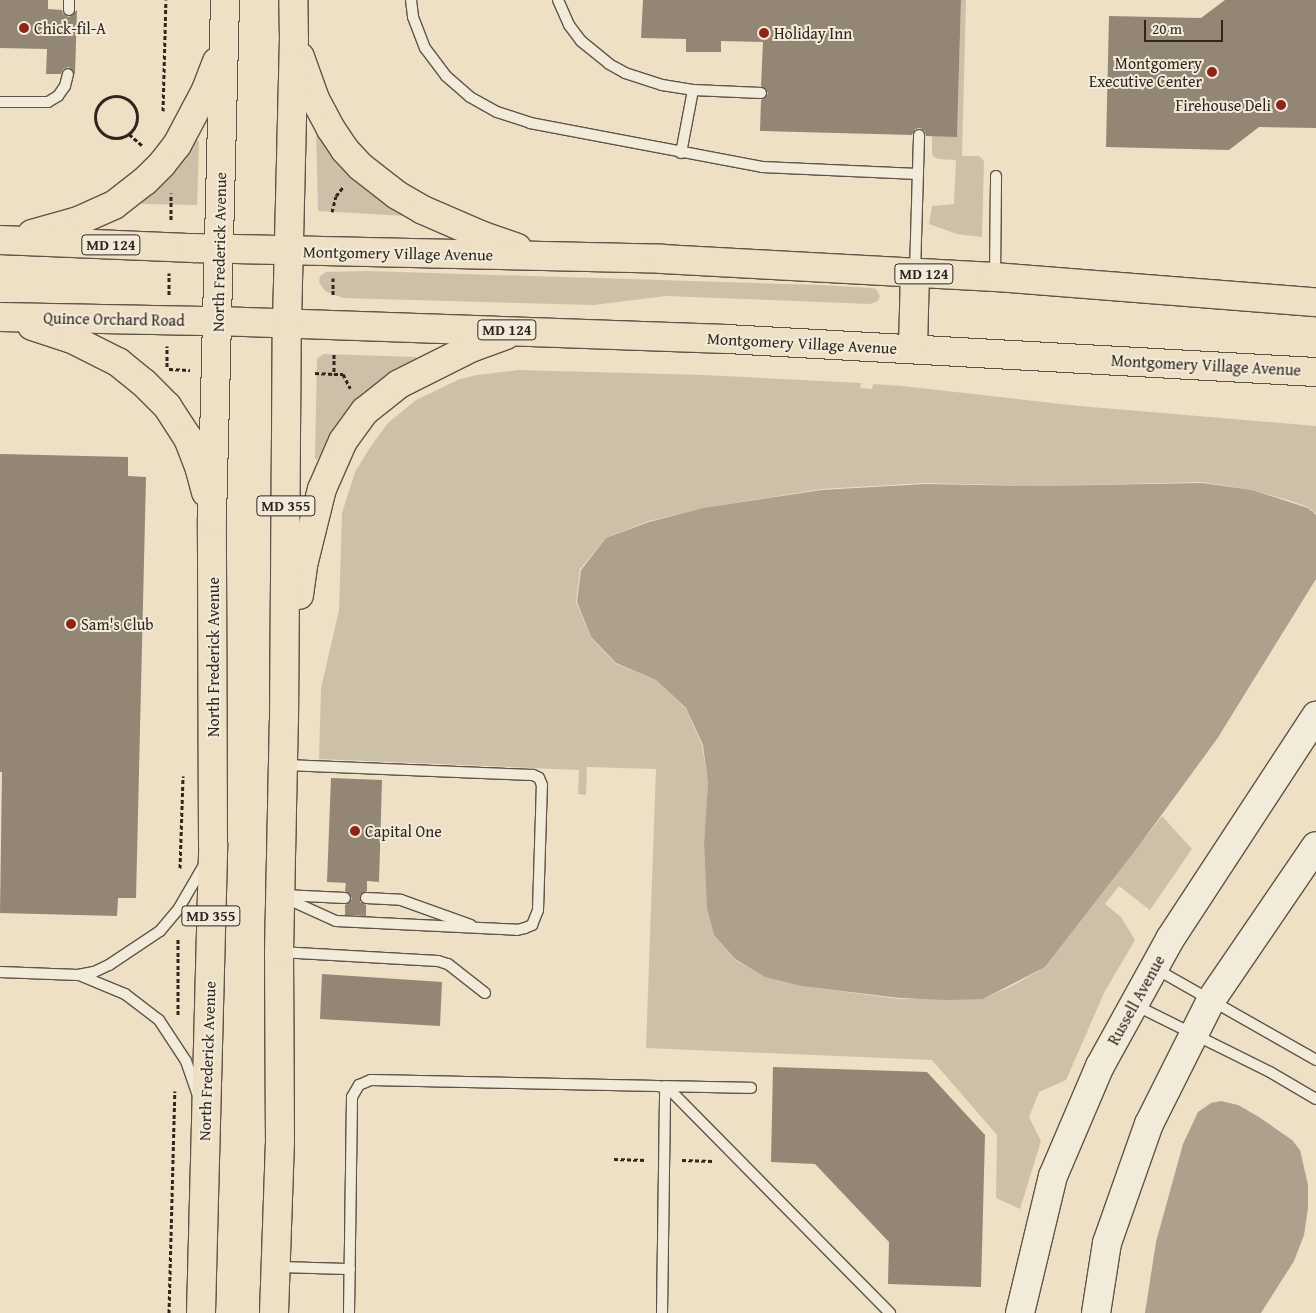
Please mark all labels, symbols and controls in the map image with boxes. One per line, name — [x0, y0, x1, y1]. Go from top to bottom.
scale bar — [1146, 10, 1225, 42]
place label: Chick-fil-A — [34, 18, 106, 38]
text: 20 m — [1152, 18, 1182, 39]
marker: Chick-fil-A — [18, 22, 30, 34]
place label: Holiday Inn — [774, 23, 852, 43]
marker: Holiday Inn — [758, 27, 770, 39]
place label: Montgomery Executive Center — [1089, 53, 1202, 91]
marker: Montgomery Executive Center — [1206, 66, 1218, 78]
place label: Firehouse Deli — [1175, 95, 1271, 115]
marker: Firehouse Deli — [1275, 99, 1287, 111]
street label: North Frederick Avenue — [208, 172, 230, 332]
road number: MD 124 — [81, 232, 141, 258]
street label: Montgomery Village Avenue — [303, 242, 493, 264]
road number: MD 124 — [894, 262, 954, 286]
street label: Quince Orchard Road — [43, 308, 185, 330]
road number: MD 124 — [477, 318, 537, 342]
street label: Montgomery Village Avenue — [706, 328, 898, 358]
street label: Montgomery Village Avenue — [1110, 350, 1302, 380]
road number: MD 355 — [256, 494, 316, 518]
street label: North Frederick Avenue — [203, 577, 223, 737]
place label: Sam's Club — [81, 614, 154, 634]
marker: Sam's Club — [65, 618, 77, 630]
place label: Capital One — [365, 821, 442, 841]
marker: Capital One — [349, 825, 361, 837]
road number: MD 355 — [181, 904, 241, 928]
street label: Russell Avenue — [1103, 952, 1169, 1048]
street label: North Frederick Avenue — [195, 981, 219, 1141]

